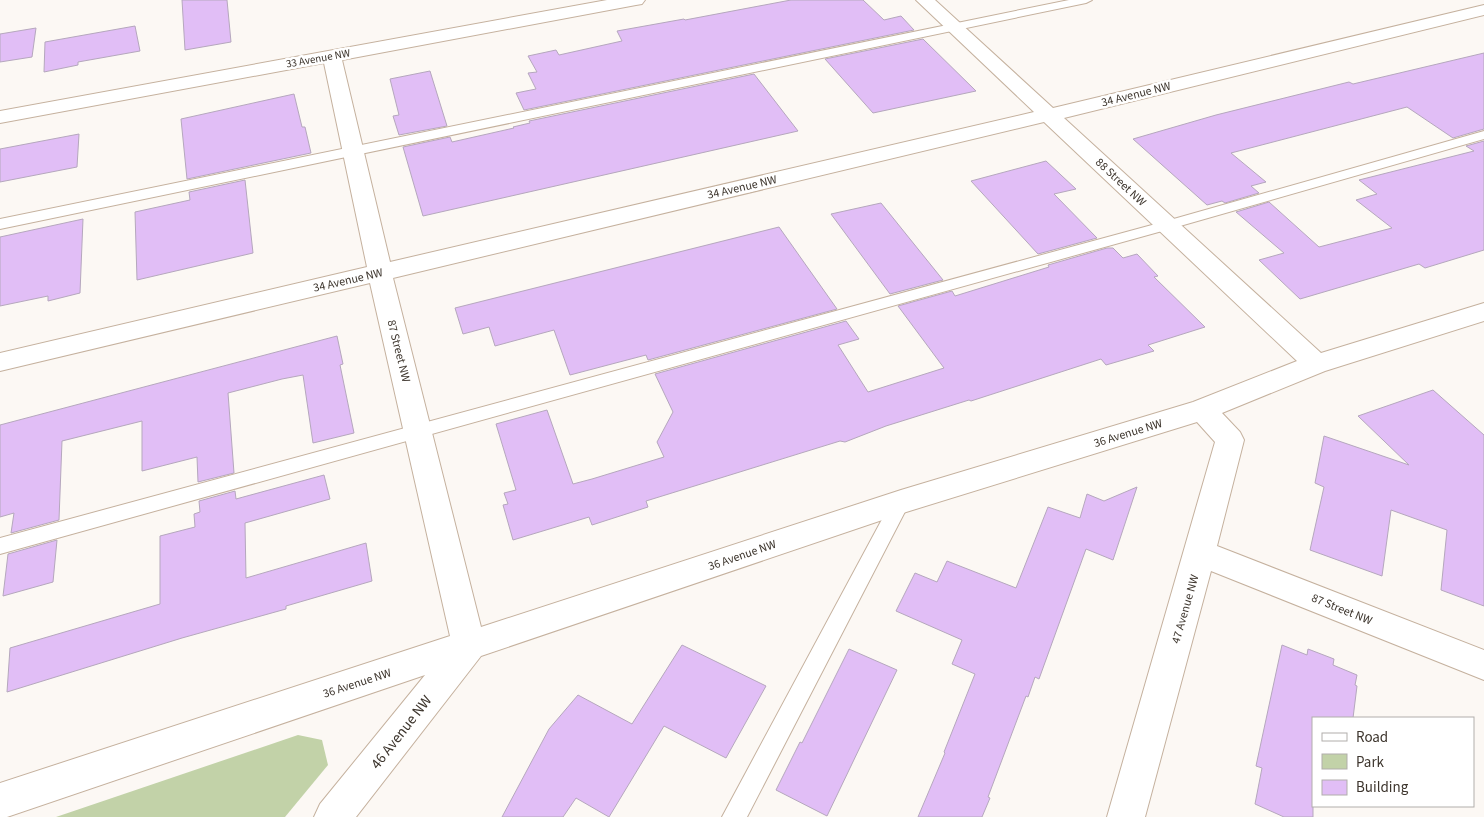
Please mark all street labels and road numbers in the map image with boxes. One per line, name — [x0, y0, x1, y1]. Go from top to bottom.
street label: 33 Avenue NW — [285, 45, 352, 72]
street label: 34 Avenue NW — [1100, 78, 1173, 111]
street label: 88 Street NW — [1091, 154, 1150, 211]
street label: 34 Avenue NW — [706, 171, 779, 204]
street label: 34 Avenue NW — [312, 264, 385, 297]
street label: 87 Street NW — [383, 318, 415, 385]
street label: 36 Avenue NW — [1092, 415, 1165, 452]
street label: 36 Avenue NW — [706, 536, 779, 575]
street label: 47 Avenue NW — [1168, 572, 1204, 646]
street label: 87 Street NW — [1309, 590, 1375, 630]
street label: 36 Avenue NW — [321, 664, 394, 703]
street label: 46 Avenue NW — [366, 691, 437, 774]

